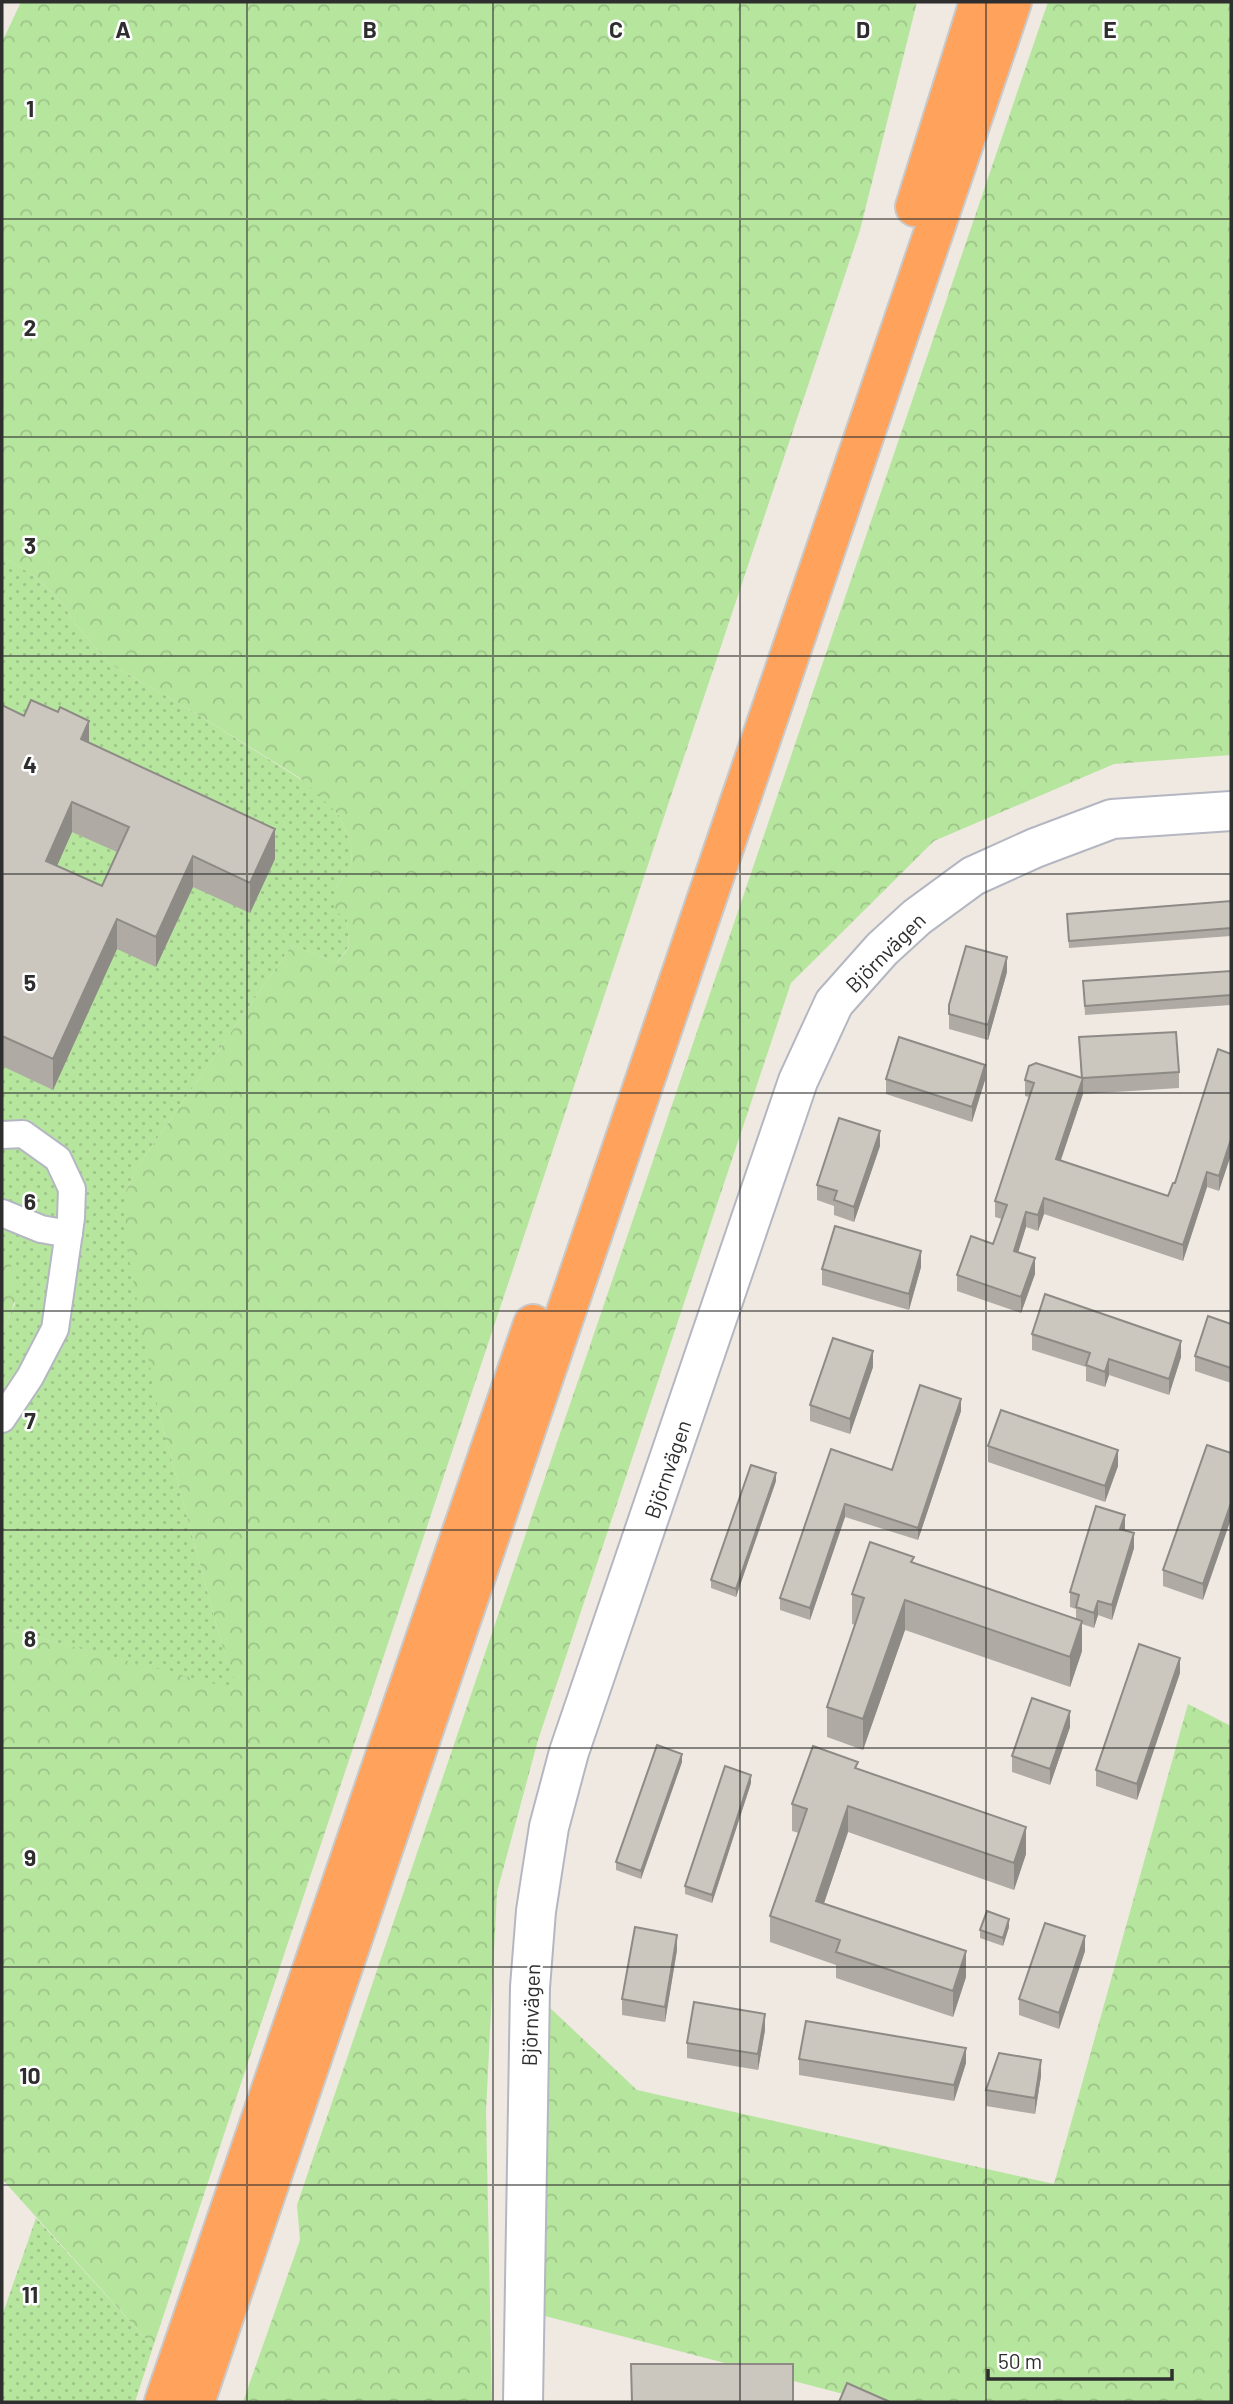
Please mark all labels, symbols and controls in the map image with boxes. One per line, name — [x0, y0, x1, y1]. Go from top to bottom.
text: A — [115, 15, 131, 43]
text: B — [363, 15, 377, 43]
text: C — [609, 15, 623, 43]
text: D — [856, 15, 870, 43]
text: E — [1103, 15, 1117, 43]
text: 1 — [26, 94, 34, 122]
text: 2 — [24, 313, 36, 341]
text: 3 — [24, 531, 36, 559]
text: 4 — [23, 750, 37, 778]
street label: Björnvägen — [840, 907, 930, 997]
text: 5 — [24, 968, 36, 996]
text: 6 — [24, 1187, 36, 1215]
text: 7 — [24, 1406, 36, 1434]
street label: Björnvägen — [638, 1416, 696, 1522]
text: 8 — [24, 1624, 36, 1652]
text: 9 — [24, 1843, 36, 1871]
street label: Björnvägen — [516, 1963, 544, 2067]
text: 10 — [19, 2061, 41, 2089]
text: 11 — [22, 2280, 38, 2308]
scale bar — [988, 2338, 1172, 2382]
text: 50 m — [998, 2348, 1042, 2373]

